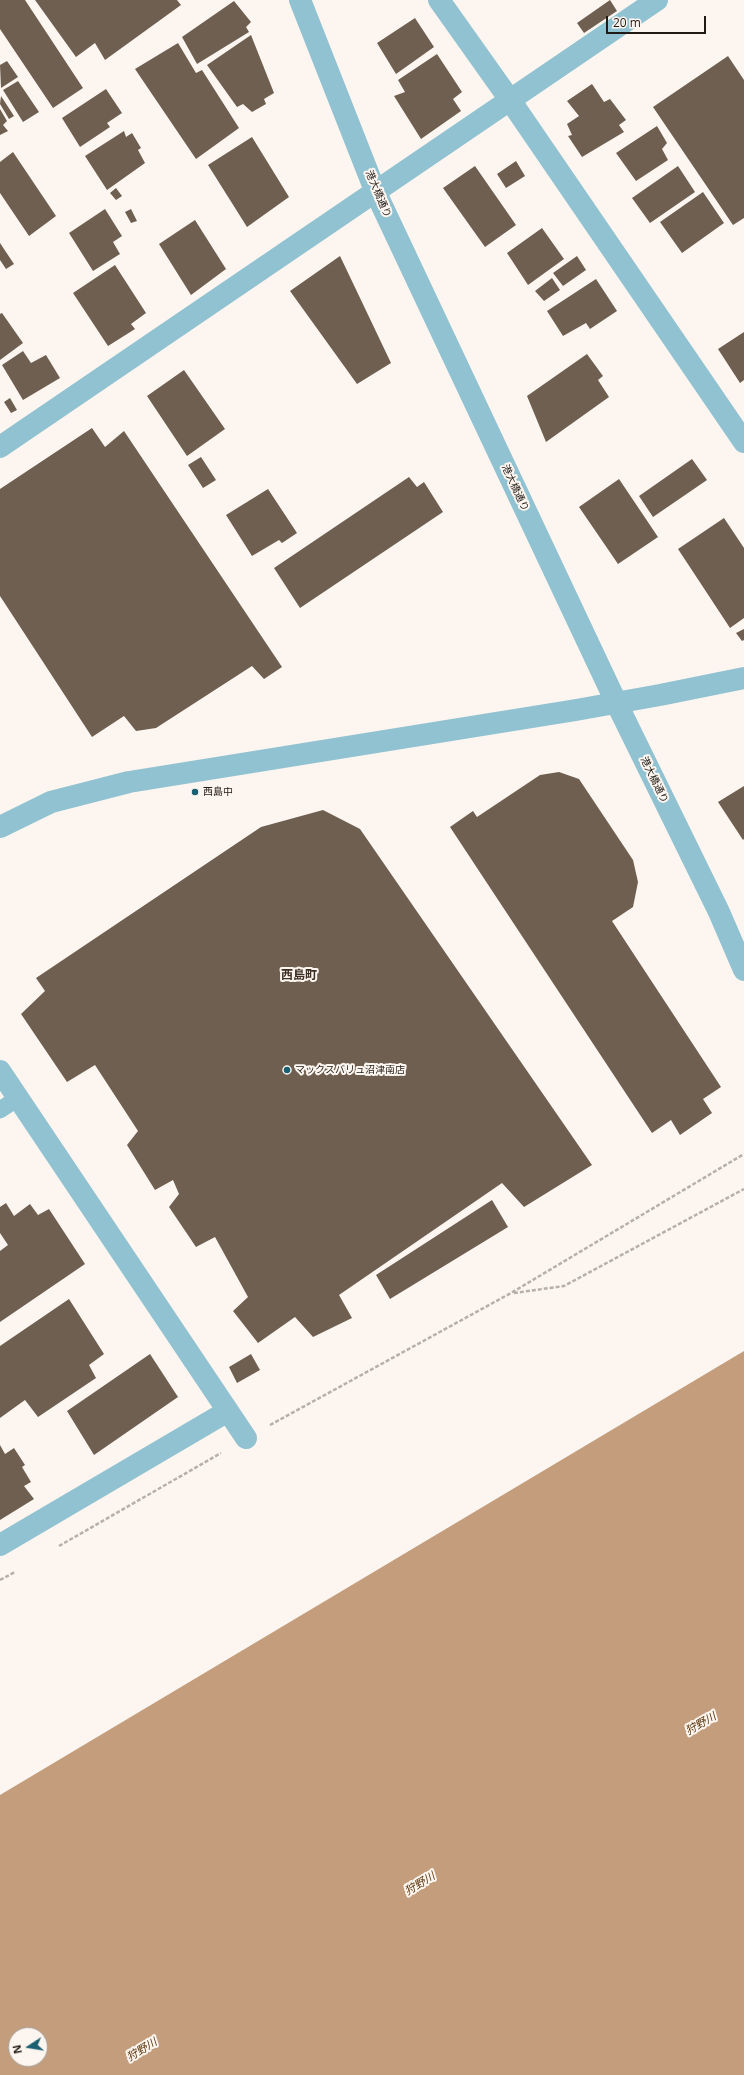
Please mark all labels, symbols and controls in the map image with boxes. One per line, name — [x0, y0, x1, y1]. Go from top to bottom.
scale bar — [608, 8, 708, 34]
text: 20 m — [613, 14, 641, 31]
street label: 港大橋通り — [363, 169, 393, 219]
street label: 港大橋通り — [499, 463, 531, 513]
street label: 港大橋通り — [638, 755, 670, 805]
place label: 西島中 — [203, 786, 233, 798]
marker: 西島中 — [190, 787, 200, 797]
district label: 西島町 — [281, 969, 317, 983]
place label: マックスバリュ沼津南店 — [295, 1064, 405, 1076]
marker: マックスバリュ沼津南店 — [282, 1065, 292, 1075]
water label: 狩野川 — [683, 1710, 719, 1738]
water label: 狩野川 — [402, 1870, 438, 1898]
north arrow — [8, 2027, 48, 2067]
water label: 狩野川 — [124, 2036, 160, 2064]
text: N — [8, 2043, 25, 2055]

